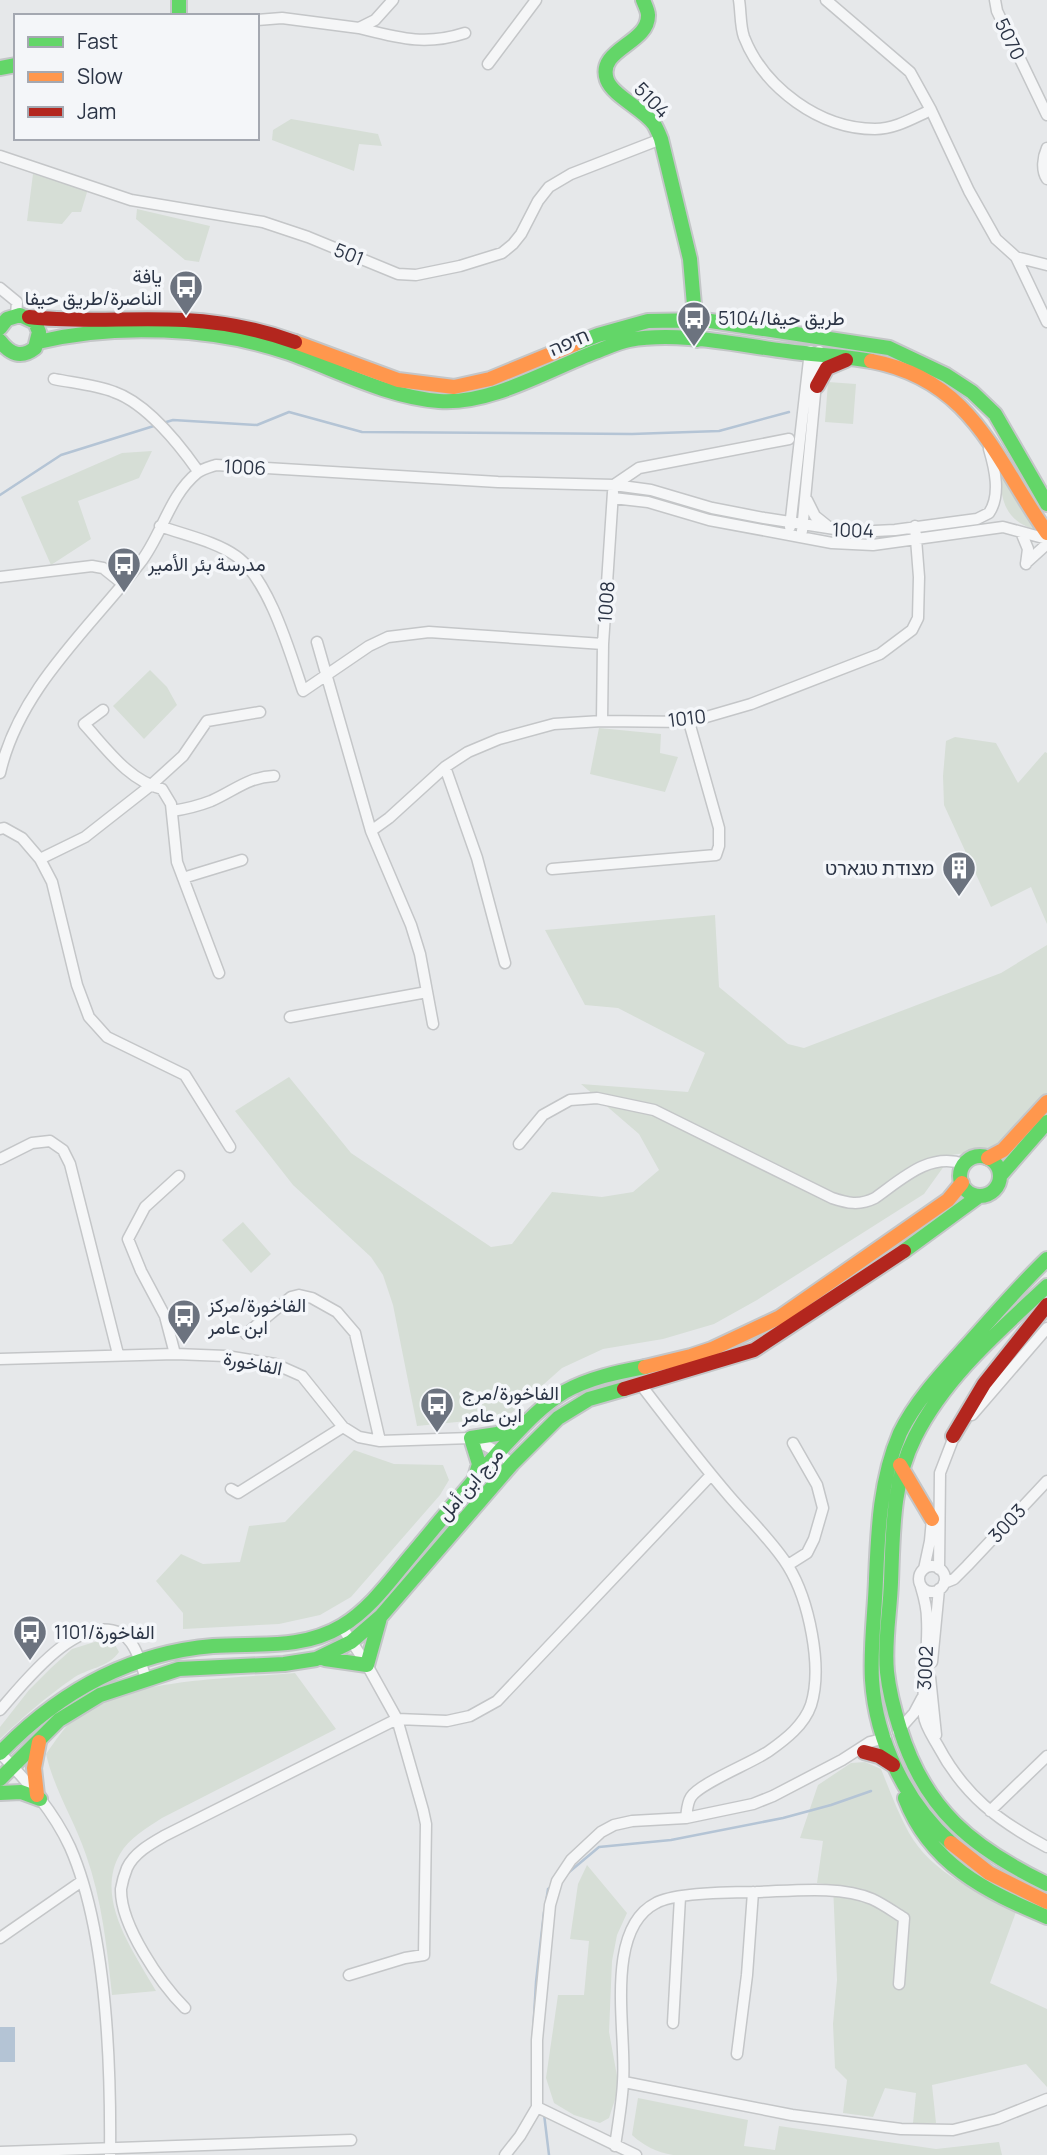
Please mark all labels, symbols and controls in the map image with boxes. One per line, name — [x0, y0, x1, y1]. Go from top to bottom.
legend — [14, 14, 259, 140]
street label: 5070 — [989, 14, 1031, 64]
text: Fast — [77, 27, 118, 55]
text: Slow — [77, 62, 123, 90]
street label: 5104 — [628, 76, 676, 124]
text: Jam — [77, 97, 116, 125]
street label: 501 — [330, 236, 368, 272]
place label: يافة الناصرة/طريق حيفا — [25, 263, 162, 311]
bus stop icon: يافة الناصرة/طريق حيفا — [167, 268, 205, 317]
bus stop icon: طريق حيفا/5104 — [675, 299, 713, 348]
place label: طريق حيفا/5104 — [718, 305, 845, 331]
street label: חיפה — [545, 322, 593, 362]
street label: 1006 — [223, 453, 267, 481]
street label: 1004 — [832, 516, 874, 544]
bus stop icon: مدرسة بئر الأمير — [105, 545, 143, 594]
place label: مدرسة بئر الأمير — [147, 551, 266, 577]
street label: 1008 — [592, 580, 620, 624]
street label: 1010 — [667, 703, 707, 733]
building icon: מצודת טגארט — [940, 849, 978, 898]
place label: מצודת טגארט — [825, 855, 934, 881]
place label: الفاخورة/مركز ابن عامر — [207, 1292, 306, 1340]
bus stop icon: الفاخورة/مركز ابن عامر — [165, 1297, 203, 1346]
street label: الفاخورة — [221, 1345, 285, 1381]
place label: الفاخورة/مرج ابن عامر — [461, 1380, 559, 1428]
bus stop icon: الفاخورة/مرج ابن عامر — [418, 1385, 456, 1434]
street label: مرج ابن أمل — [431, 1442, 509, 1526]
street label: 3003 — [982, 1498, 1032, 1548]
bus stop icon: الفاخورة/1101 — [11, 1613, 49, 1662]
place label: الفاخورة/1101 — [54, 1619, 155, 1645]
street label: 3002 — [911, 1645, 939, 1691]

